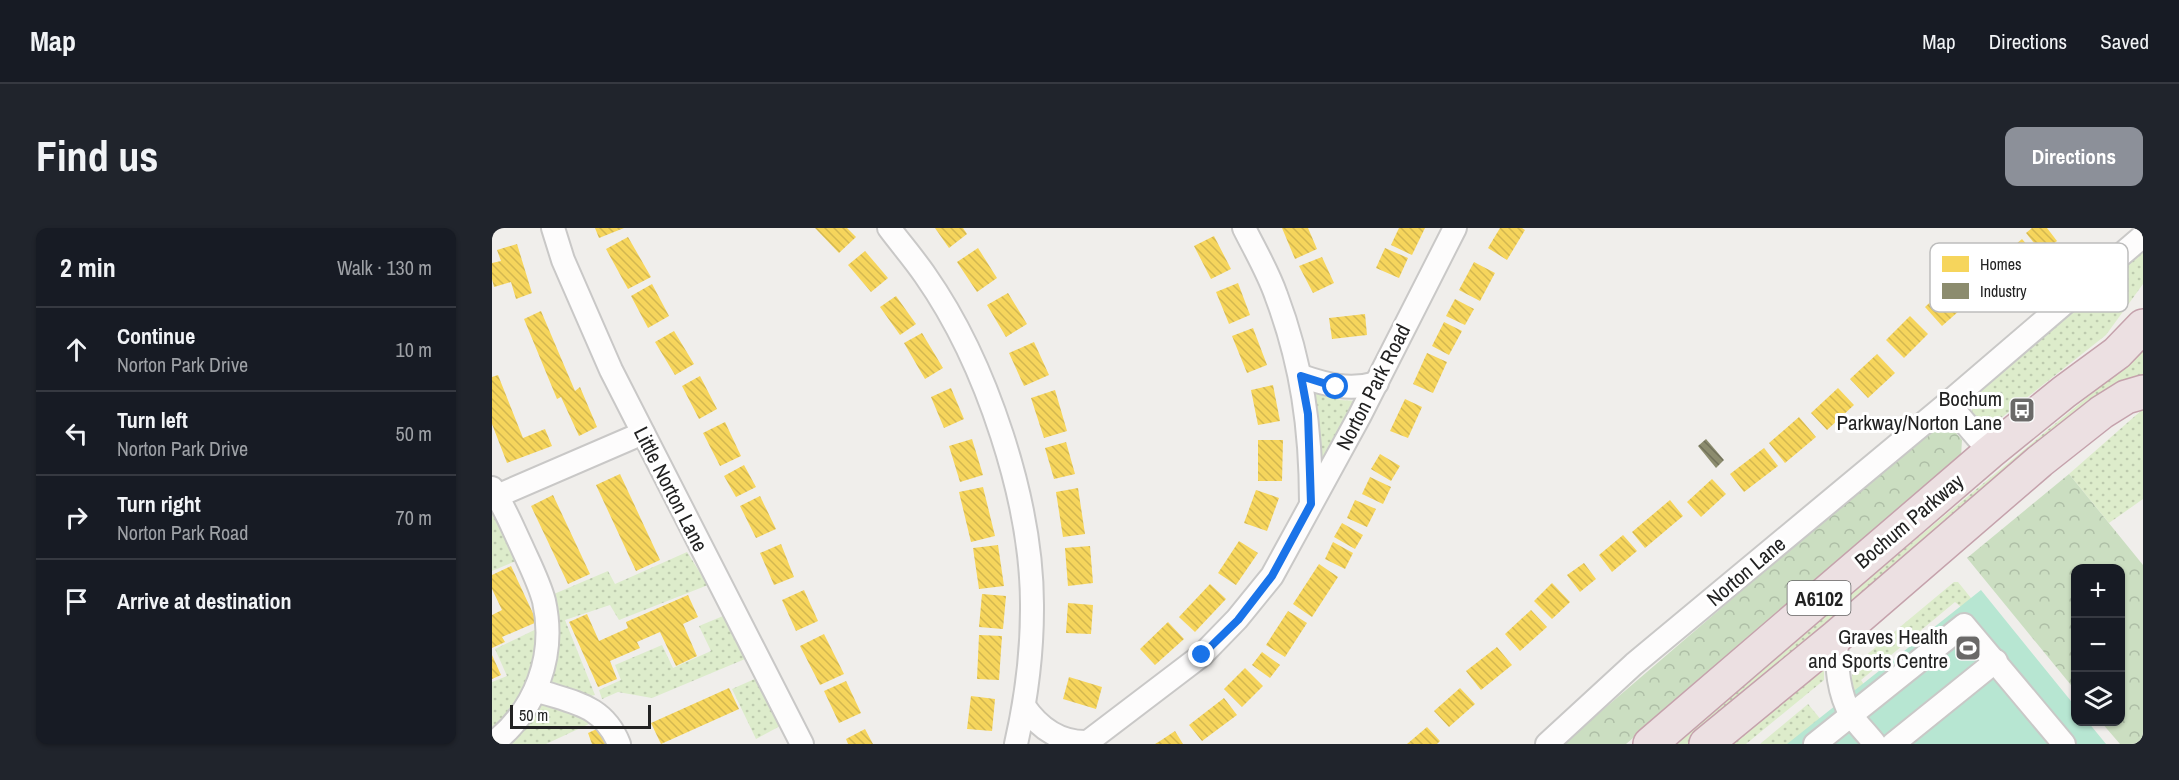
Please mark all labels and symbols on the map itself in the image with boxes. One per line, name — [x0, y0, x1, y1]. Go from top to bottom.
legend — [1930, 243, 2128, 312]
text: Homes — [1980, 253, 2022, 275]
text: Industry — [1980, 280, 2027, 302]
street label: Norton Park Road — [1329, 319, 1417, 455]
route start — [1322, 373, 1348, 399]
place label: Bochum Parkway/Norton Lane — [1836, 384, 2002, 437]
bus stop icon: Bochum Parkway/Norton Lane — [2007, 395, 2037, 425]
street label: Little Norton Lane — [627, 421, 715, 557]
street label: Bochum Parkway — [1848, 467, 1970, 575]
street label: Norton Lane — [1700, 529, 1792, 613]
road number: A6102 — [1788, 581, 1850, 615]
place label: Graves Health and Sports Centre — [1808, 622, 1948, 675]
sports icon: Graves Health and Sports Centre — [1953, 633, 1983, 663]
route end — [1188, 641, 1214, 667]
scale bar — [510, 702, 651, 730]

